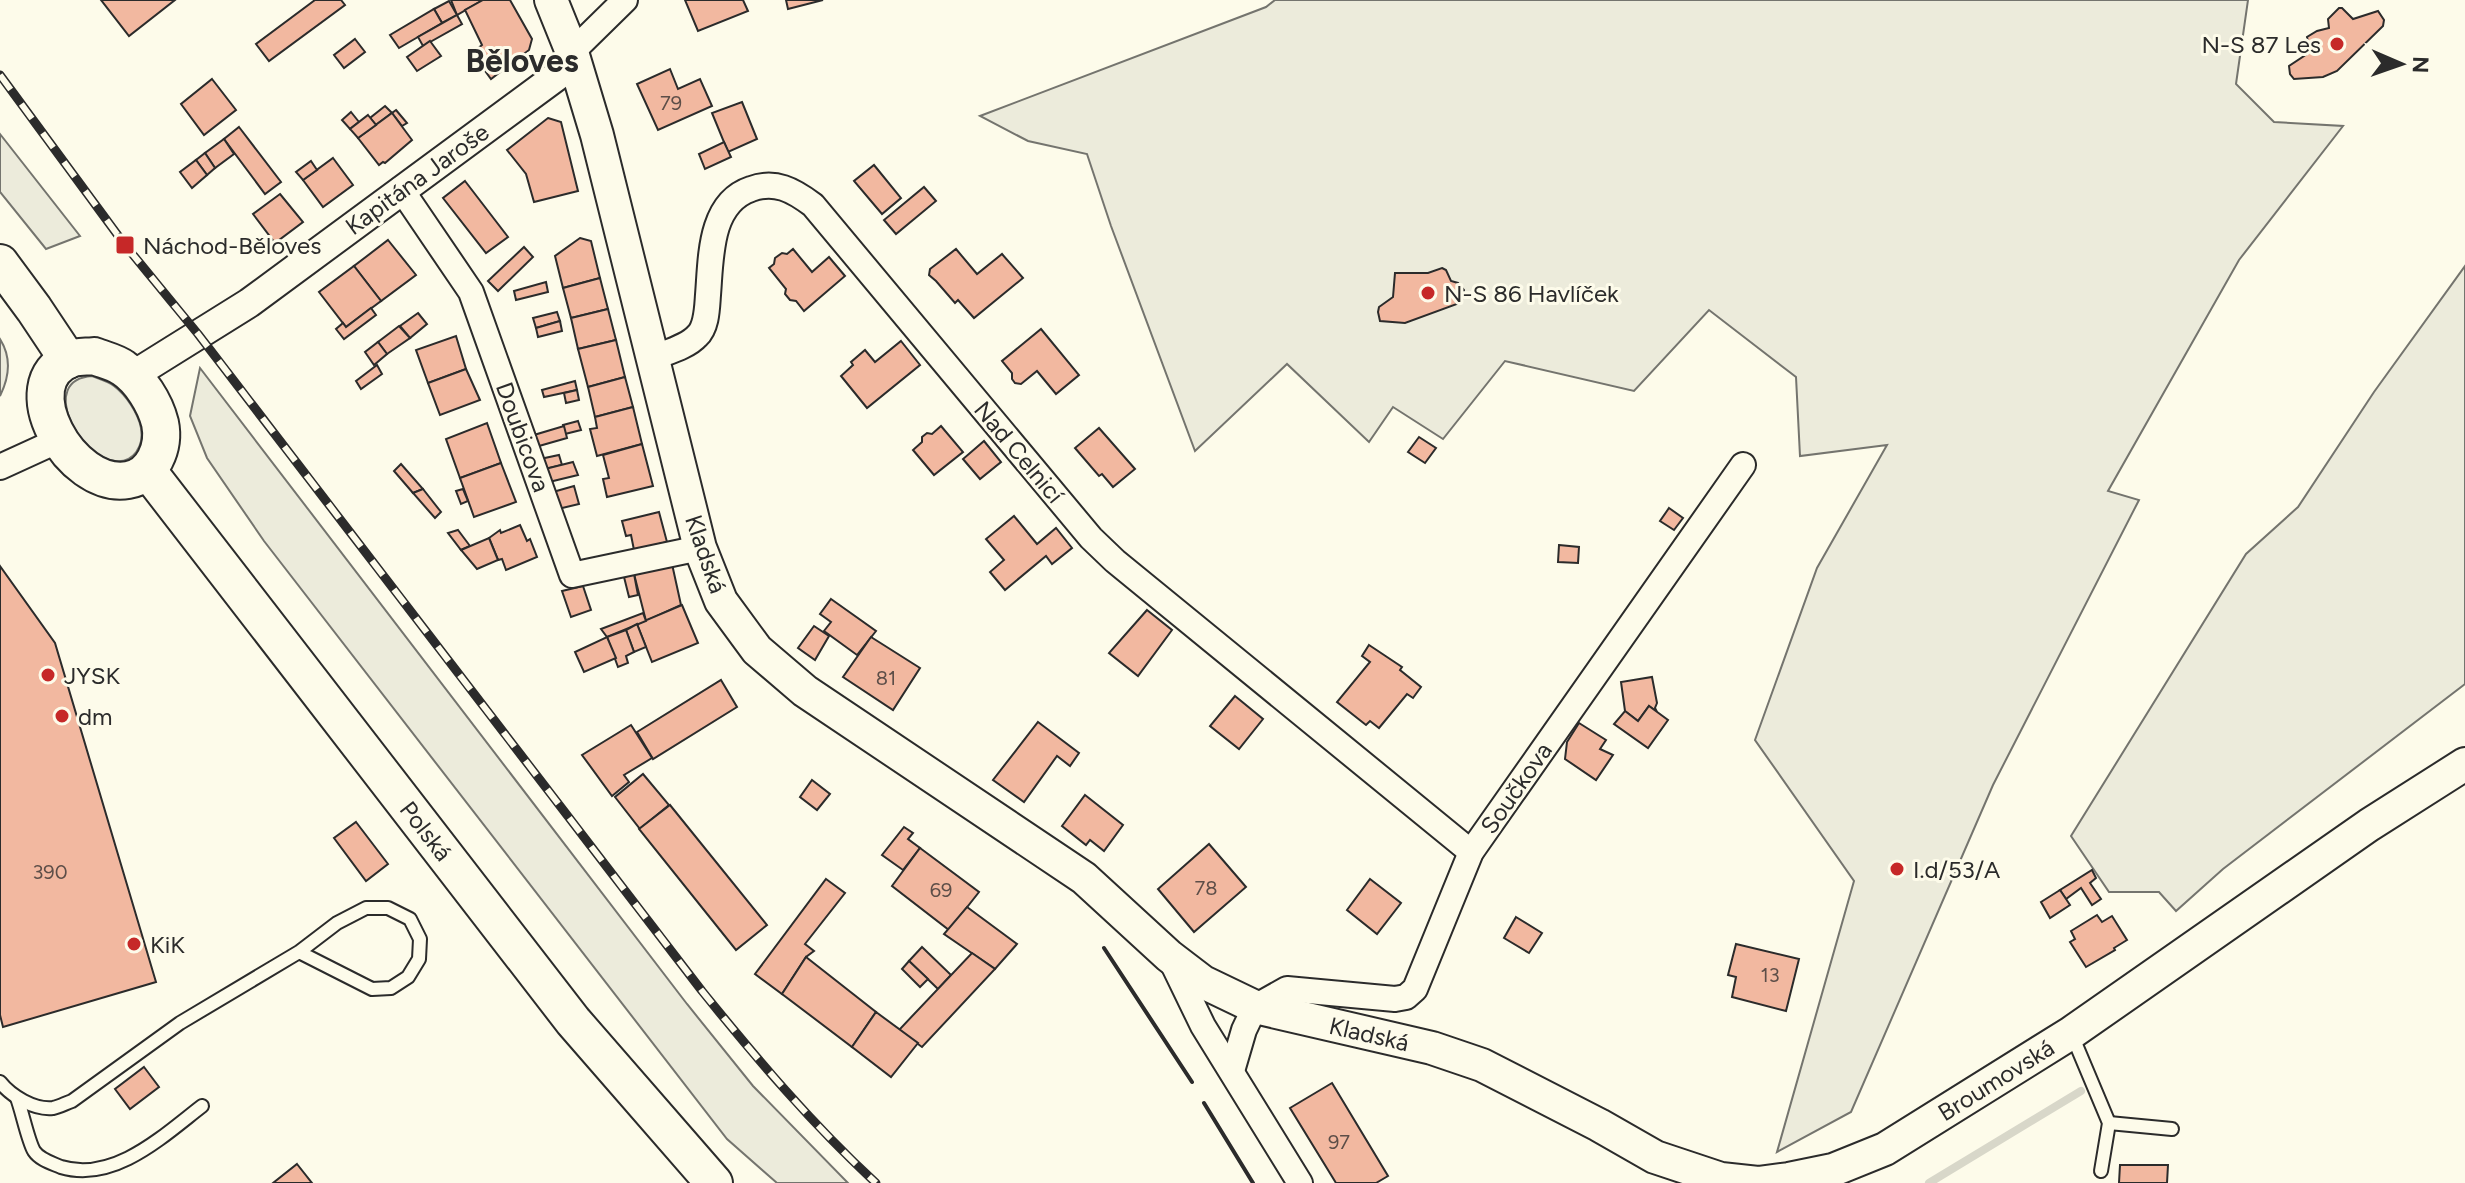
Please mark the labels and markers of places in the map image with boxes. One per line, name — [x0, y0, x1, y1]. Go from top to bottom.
place label: N-S 87 Les — [2201, 30, 2321, 59]
marker: N-S 87 Les — [2328, 35, 2346, 53]
place label: Náchod-Běloves — [143, 231, 321, 260]
marker: Náchod-Běloves — [114, 234, 136, 256]
place label: N-S 86 Havlíček — [1444, 279, 1619, 308]
marker: N-S 86 Havlíček — [1419, 284, 1437, 302]
place label: JYSK — [64, 661, 121, 690]
marker: JYSK — [39, 666, 57, 684]
place label: dm — [78, 702, 113, 731]
marker: dm — [53, 707, 71, 725]
place label: I.d/53/A — [1913, 855, 2001, 884]
marker: I.d/53/A — [1888, 860, 1906, 878]
place label: KiK — [150, 930, 185, 959]
marker: KiK — [125, 935, 143, 953]

